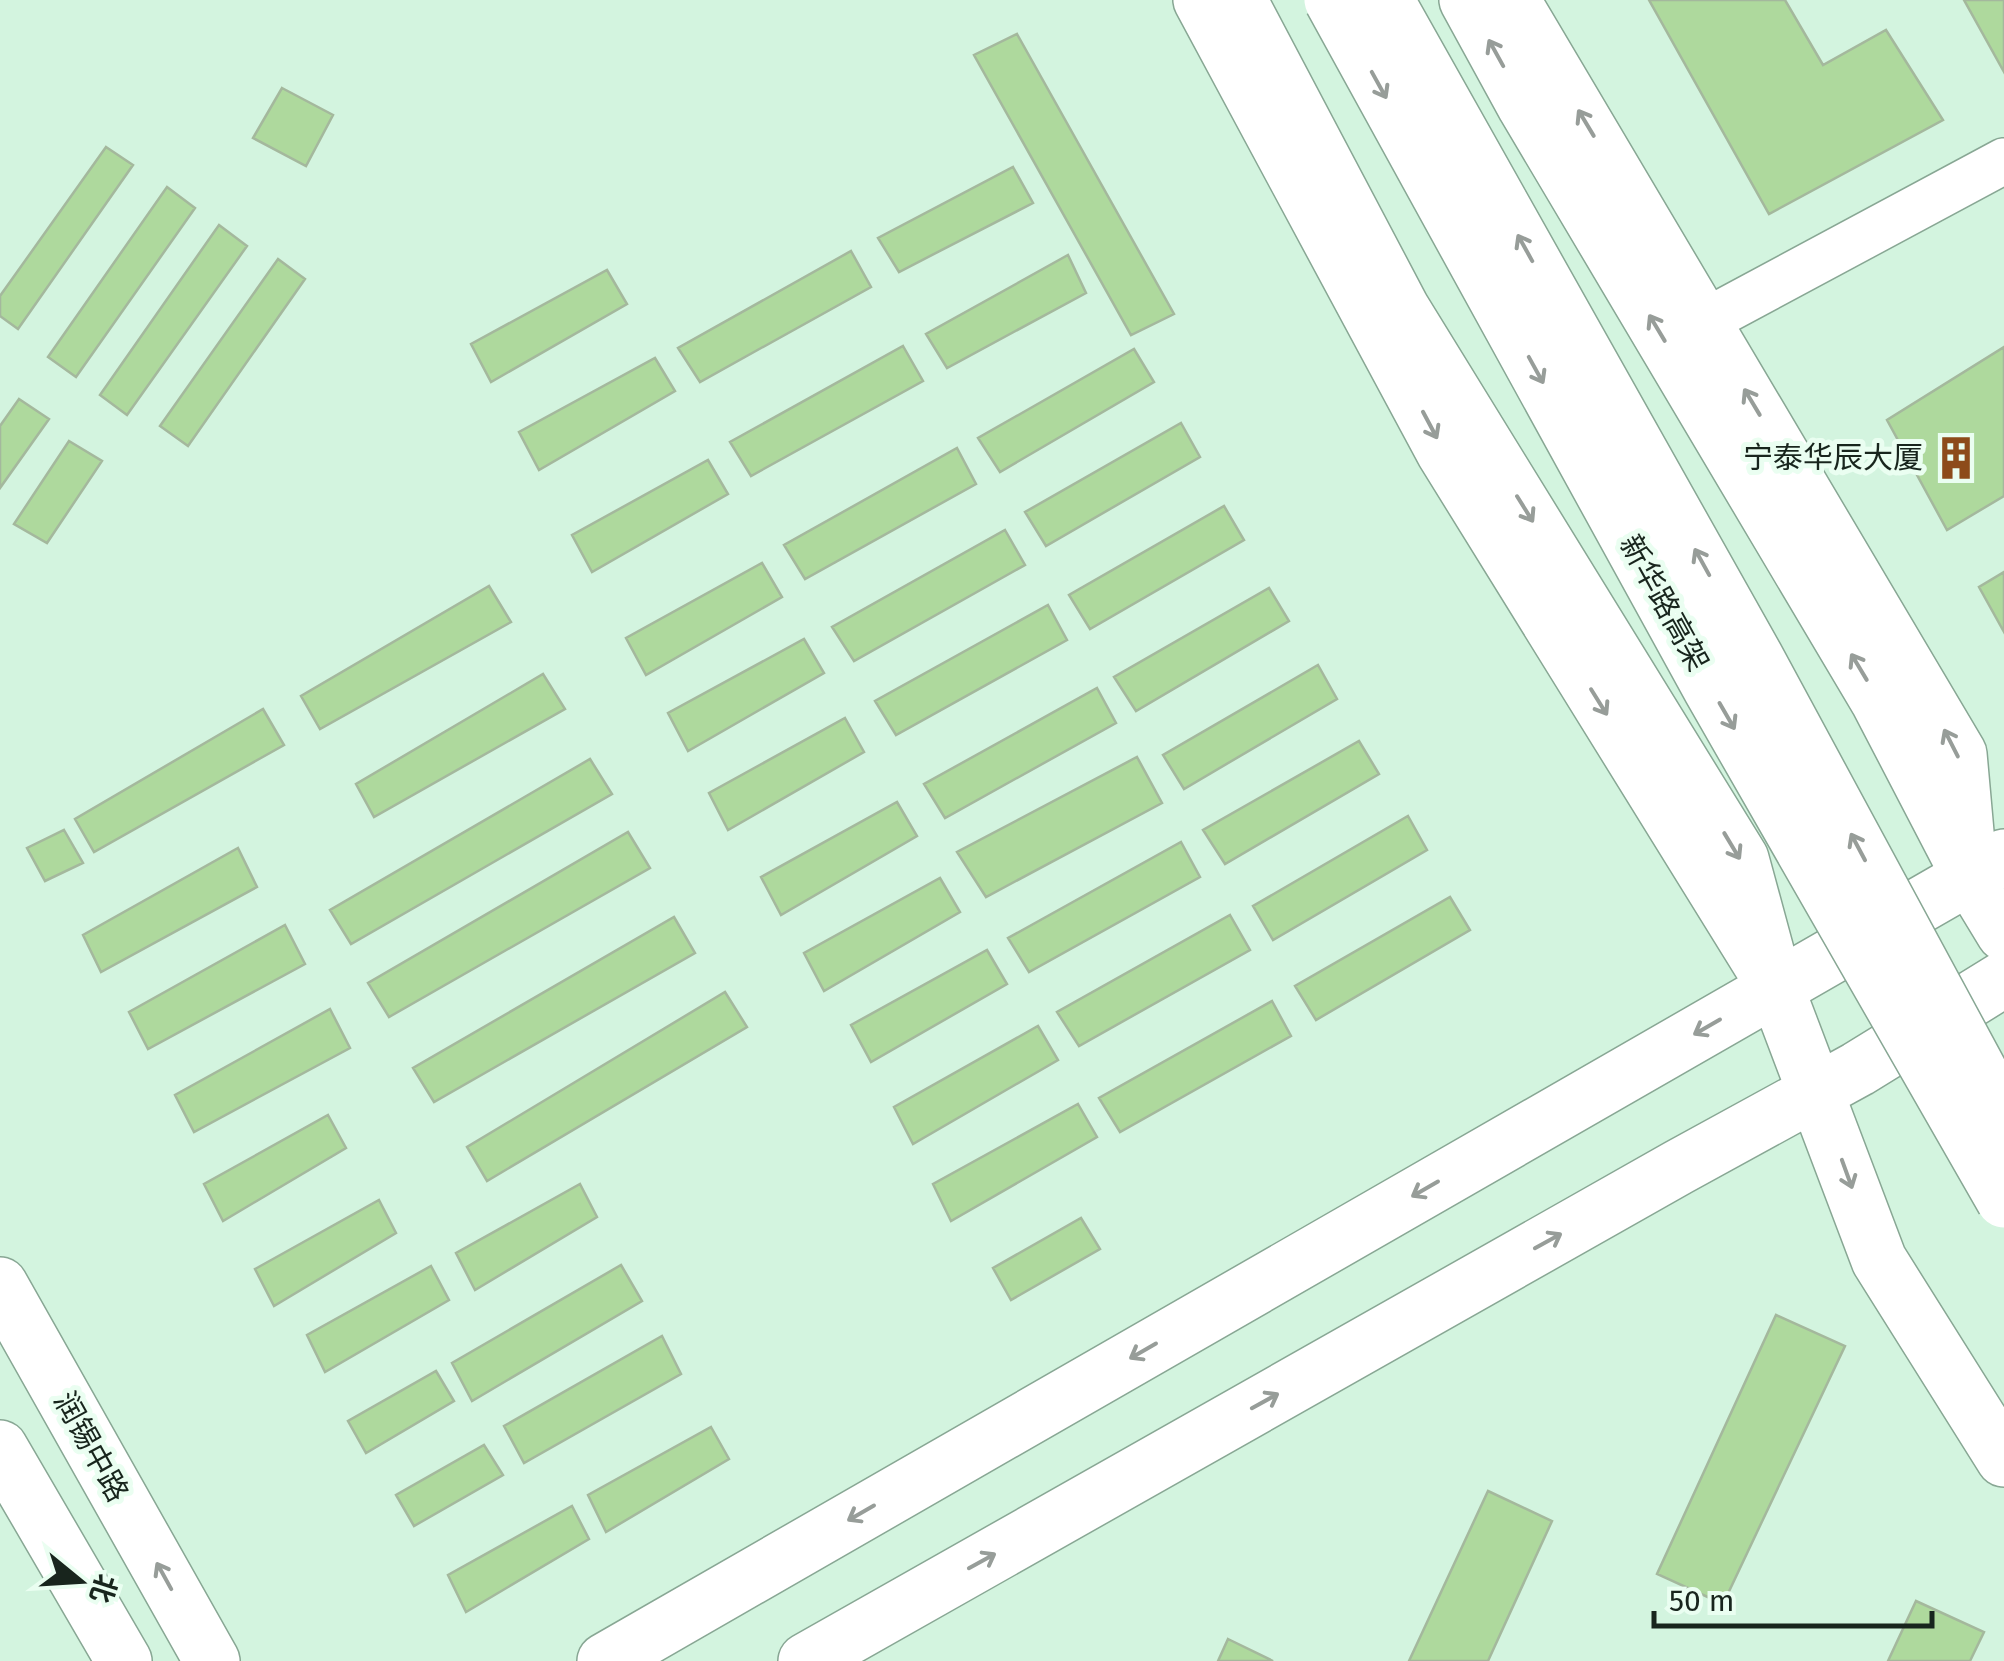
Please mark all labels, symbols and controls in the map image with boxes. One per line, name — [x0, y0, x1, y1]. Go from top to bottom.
one-way arrow — [1486, 39, 1505, 68]
one-way arrow — [1370, 70, 1390, 100]
one-way arrow — [1576, 109, 1596, 138]
one-way arrow — [1515, 234, 1535, 263]
one-way arrow — [1647, 314, 1667, 343]
one-way arrow — [1526, 355, 1546, 385]
one-way arrow — [1742, 388, 1762, 417]
one-way arrow — [1420, 409, 1440, 439]
building icon: 宁泰华辰大厦 — [1932, 434, 1980, 482]
place label: 宁泰华辰大厦 — [1743, 440, 1923, 476]
one-way arrow — [1515, 494, 1536, 523]
street label: 新华路高架 — [1612, 529, 1716, 677]
one-way arrow — [1691, 548, 1711, 577]
one-way arrow — [1848, 653, 1868, 682]
one-way arrow — [1589, 687, 1609, 716]
one-way arrow — [1717, 701, 1737, 730]
one-way arrow — [1941, 729, 1960, 758]
one-way arrow — [1722, 831, 1742, 860]
one-way arrow — [1847, 832, 1867, 862]
one-way arrow — [1693, 1018, 1722, 1038]
one-way arrow — [1839, 1157, 1857, 1188]
one-way arrow — [1411, 1180, 1440, 1200]
one-way arrow — [1532, 1231, 1562, 1251]
one-way arrow — [1129, 1342, 1158, 1362]
street label: 润锡中路 — [46, 1386, 136, 1508]
one-way arrow — [1250, 1391, 1279, 1411]
one-way arrow — [847, 1504, 877, 1524]
north arrow — [30, 1531, 130, 1631]
one-way arrow — [967, 1551, 996, 1571]
one-way arrow — [154, 1562, 174, 1591]
scale bar — [1654, 1566, 1932, 1628]
text: 北 — [83, 1570, 123, 1607]
text: 50 m — [1669, 1583, 1734, 1619]

